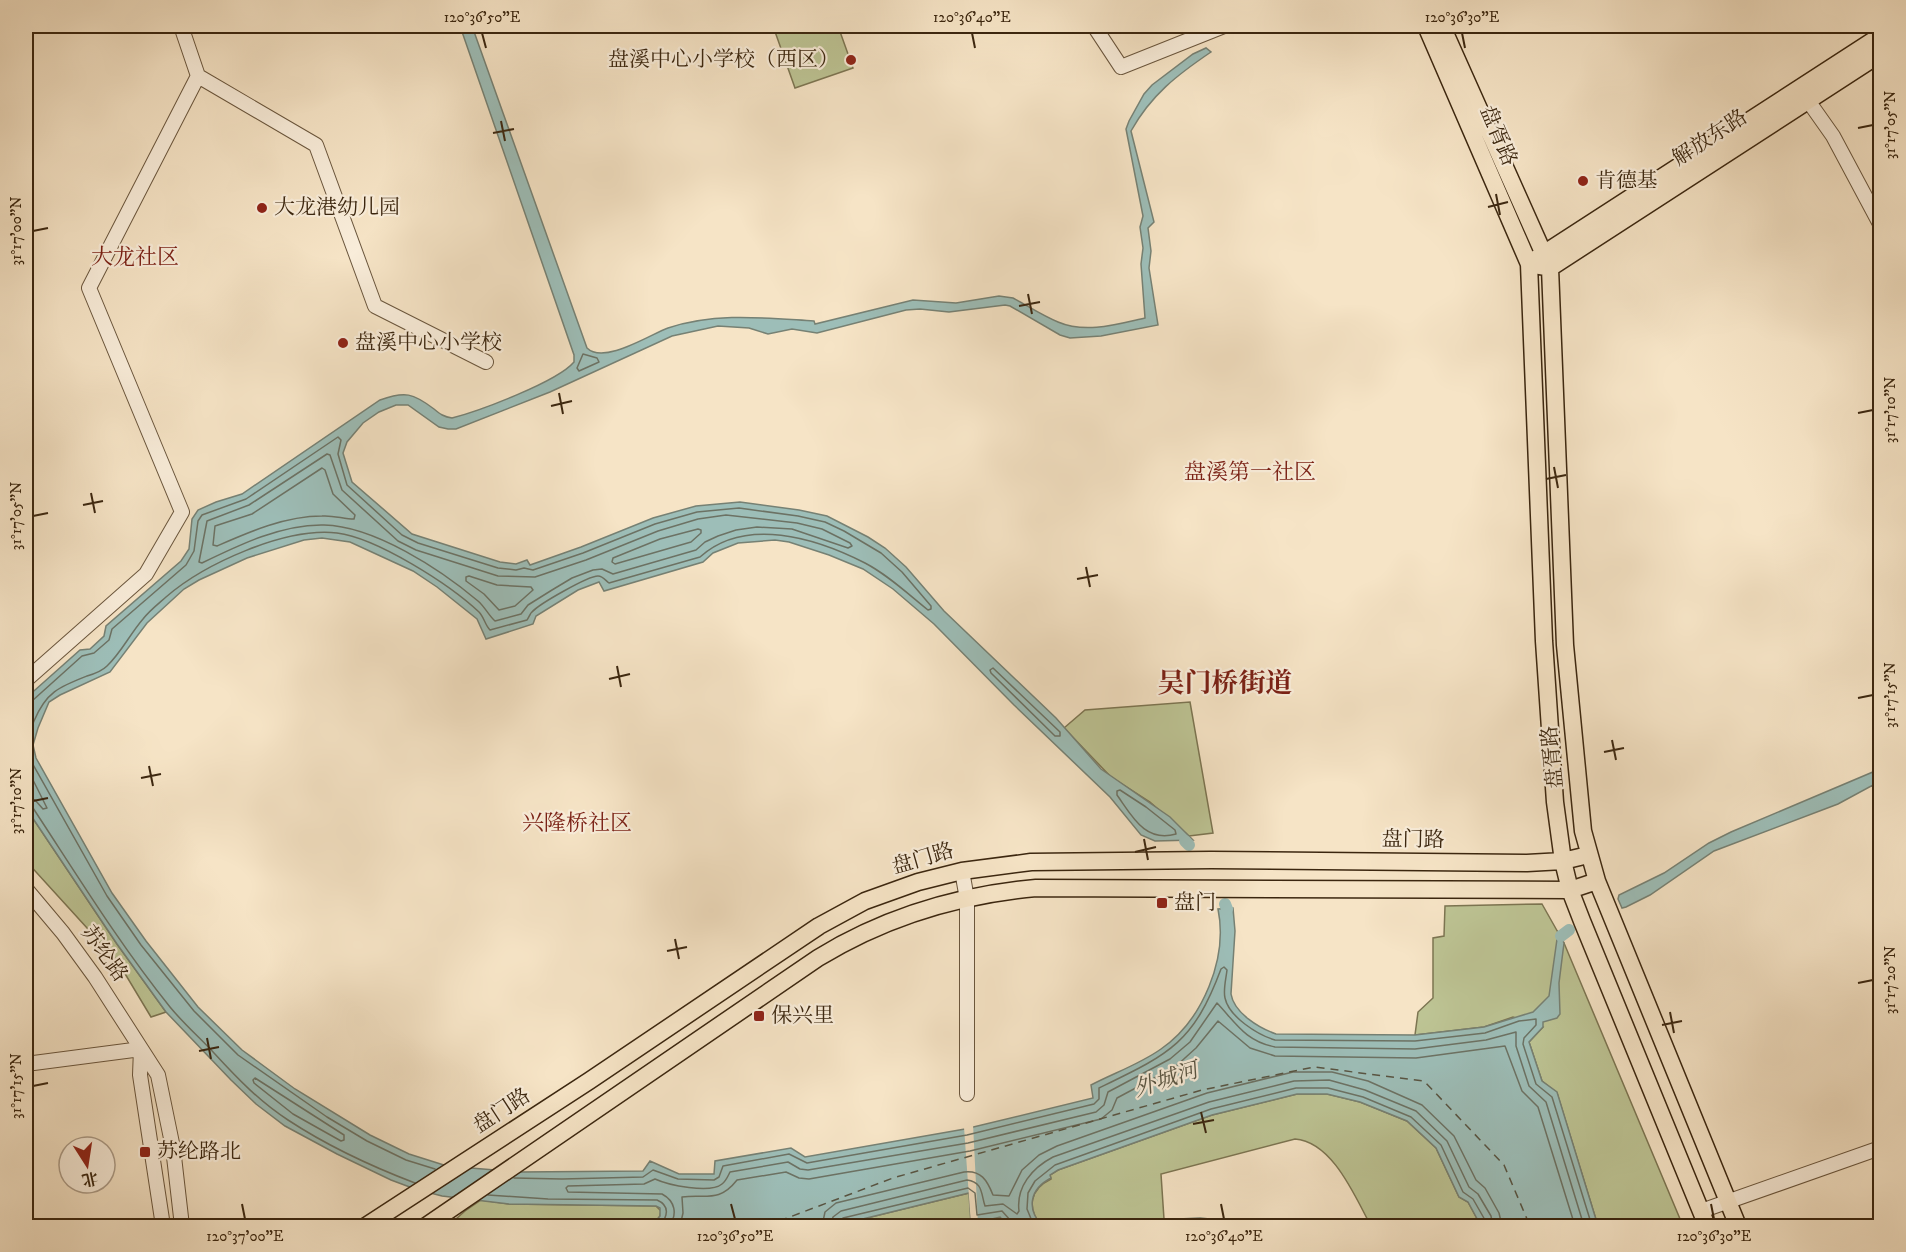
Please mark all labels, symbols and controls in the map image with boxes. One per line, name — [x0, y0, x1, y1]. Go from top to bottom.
text: 120°36'50"E — [444, 8, 521, 27]
text: 120°36'40"E — [933, 8, 1011, 27]
text: 120°36'30"E — [1425, 8, 1500, 27]
place label: 盘溪中心小学校（西区） — [608, 47, 839, 73]
marker: 盘溪中心小学校（西区） — [844, 53, 858, 67]
text: 31°17'05"N — [1881, 91, 1900, 159]
street label: 盘胥路 — [1474, 102, 1522, 170]
street label: 解放东路 — [1668, 104, 1752, 172]
place label: 肯德基 — [1595, 168, 1658, 194]
marker: 肯德基 — [1576, 174, 1590, 188]
place label: 大龙港幼儿园 — [274, 195, 400, 221]
text: 31°17'00"N — [7, 196, 26, 266]
marker: 大龙港幼儿园 — [255, 201, 269, 215]
district label: 大龙社区 — [91, 244, 179, 271]
place label: 盘溪中心小学校 — [355, 330, 502, 356]
marker: 盘溪中心小学校 — [336, 336, 350, 350]
text: 31°17'10"N — [1881, 377, 1900, 443]
district label: 盘溪第一社区 — [1184, 459, 1316, 486]
text: 31°17'05"N — [7, 482, 26, 550]
text: 31°17'15"N — [1881, 662, 1900, 728]
district label: 吴门桥街道 — [1158, 667, 1293, 701]
street label: 盘胥路 — [1537, 724, 1569, 790]
text: 31°17'10"N — [7, 768, 26, 834]
district label: 兴隆桥社区 — [522, 810, 632, 837]
street label: 盘门路 — [1381, 826, 1445, 854]
street label: 盘门路 — [889, 838, 957, 880]
place label: 盘门 — [1174, 890, 1216, 916]
marker: 盘门 — [1155, 896, 1169, 910]
street label: 苏纶路 — [75, 921, 133, 987]
text: 31°17'20"N — [1881, 946, 1900, 1014]
place label: 保兴里 — [771, 1003, 834, 1029]
marker: 保兴里 — [752, 1009, 766, 1023]
text: 31°17'15"N — [7, 1053, 26, 1119]
water label: 外城河 — [1130, 1056, 1205, 1103]
street label: 盘门路 — [469, 1083, 535, 1139]
north arrow — [57, 1135, 117, 1195]
place label: 苏纶路北 — [157, 1139, 241, 1165]
marker: 苏纶路北 — [138, 1145, 152, 1159]
text: 北 — [80, 1167, 100, 1190]
text: 120°37'00"E — [206, 1227, 284, 1246]
text: 120°36'50"E — [697, 1227, 774, 1246]
text: 120°36'40"E — [1185, 1227, 1263, 1246]
text: 120°36'30"E — [1677, 1227, 1752, 1246]

